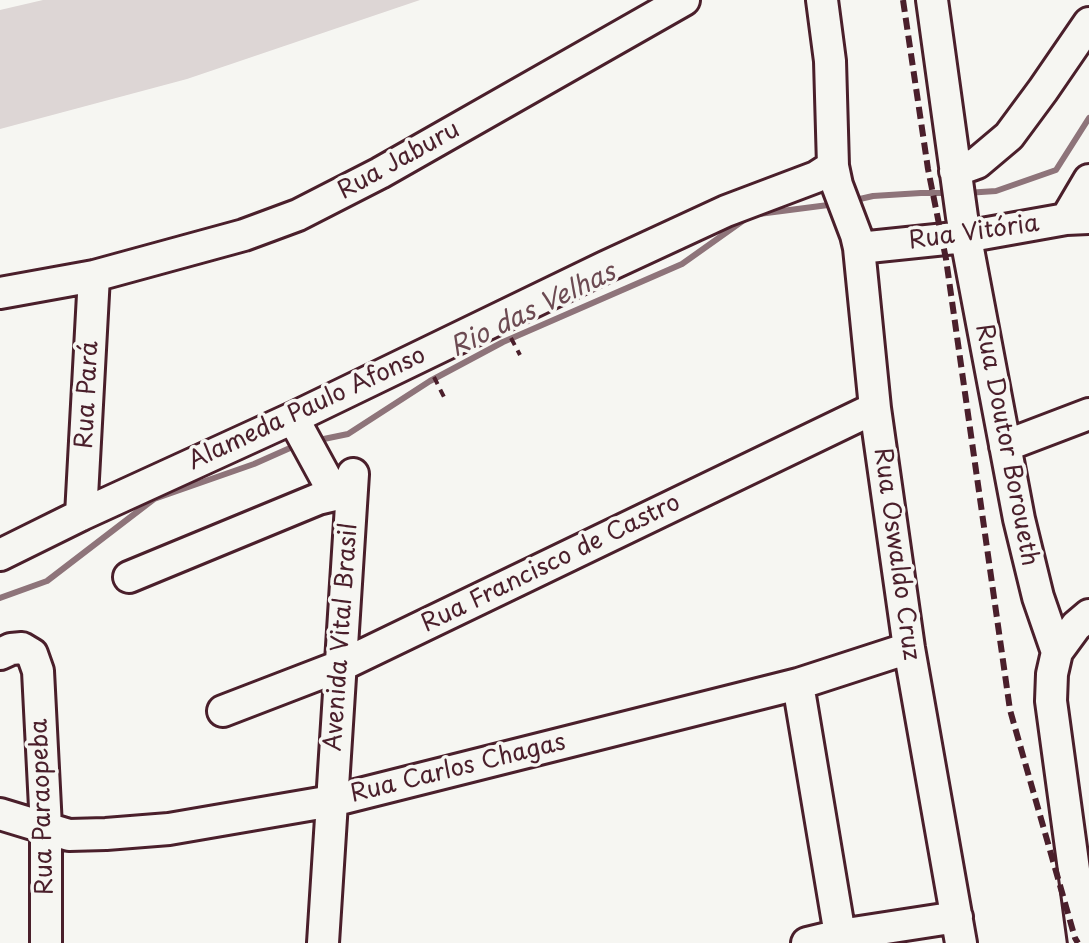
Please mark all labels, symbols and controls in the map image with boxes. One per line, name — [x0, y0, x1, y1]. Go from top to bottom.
street label: Rua Jaburu — [333, 116, 465, 206]
street label: Rua Vitória — [907, 210, 1041, 256]
water label: Rio das Velhas — [445, 257, 621, 365]
street label: Rua Doutor Boroueth — [968, 322, 1044, 568]
street label: Rua Pará — [71, 340, 105, 450]
street label: Alameda Paulo Afonso — [184, 341, 430, 477]
street label: Rua Oswaldo Cruz — [867, 446, 925, 662]
street label: Rua Francisco de Castro — [417, 489, 685, 639]
street label: Avenida Vital Brasil — [320, 522, 364, 752]
street label: Rua Paraopeba — [26, 718, 60, 896]
street label: Rua Carlos Chagas — [347, 728, 569, 810]

